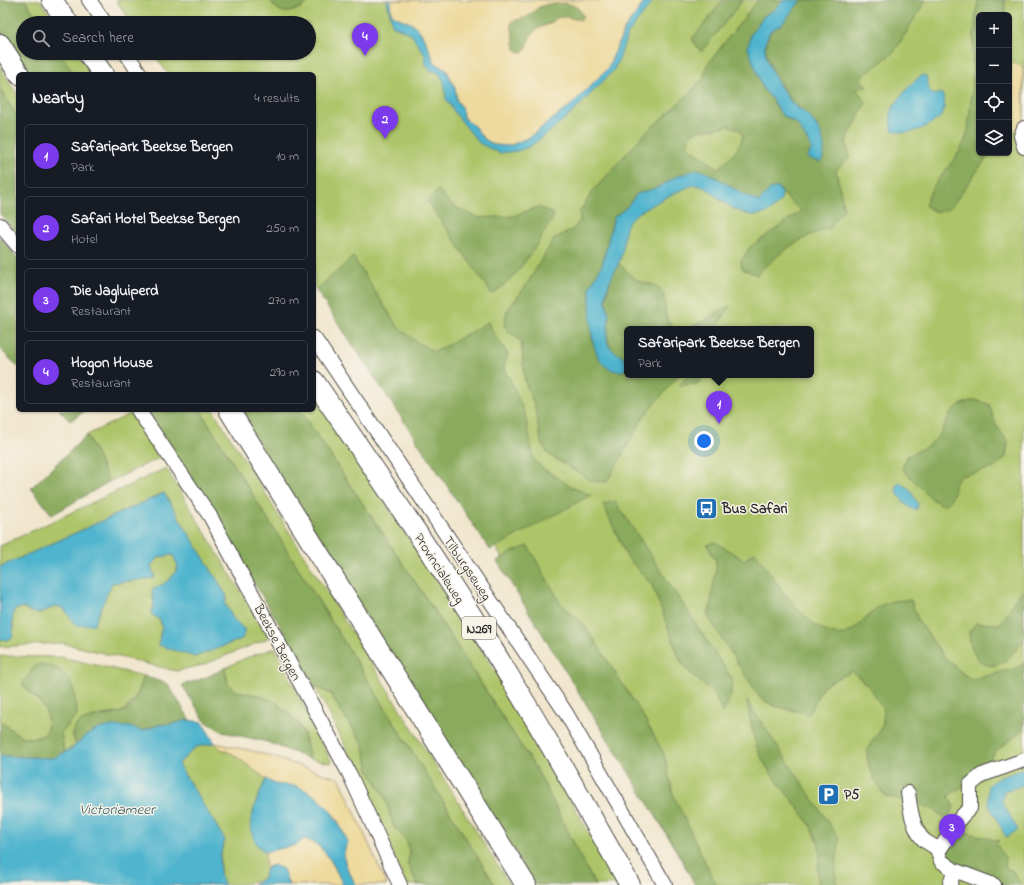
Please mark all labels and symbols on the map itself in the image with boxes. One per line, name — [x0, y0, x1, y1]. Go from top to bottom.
pin: 4 — [352, 23, 378, 56]
pin: 2 — [372, 106, 398, 139]
pin: 1 — [706, 391, 732, 424]
your location — [694, 431, 714, 451]
bus stop icon: Bus Safari — [694, 495, 720, 521]
place label: Bus Safari — [721, 499, 788, 520]
street label: Provincialeweg — [407, 529, 469, 609]
street label: Tilburgseweg — [437, 532, 496, 606]
street label: Beekse Bergen — [246, 600, 306, 685]
road number: N269 — [462, 617, 496, 639]
parking icon: P5 — [815, 781, 841, 807]
place label: P5 — [844, 785, 859, 806]
water label: Victoriameer — [79, 799, 157, 821]
pin: 3 — [939, 814, 965, 847]

